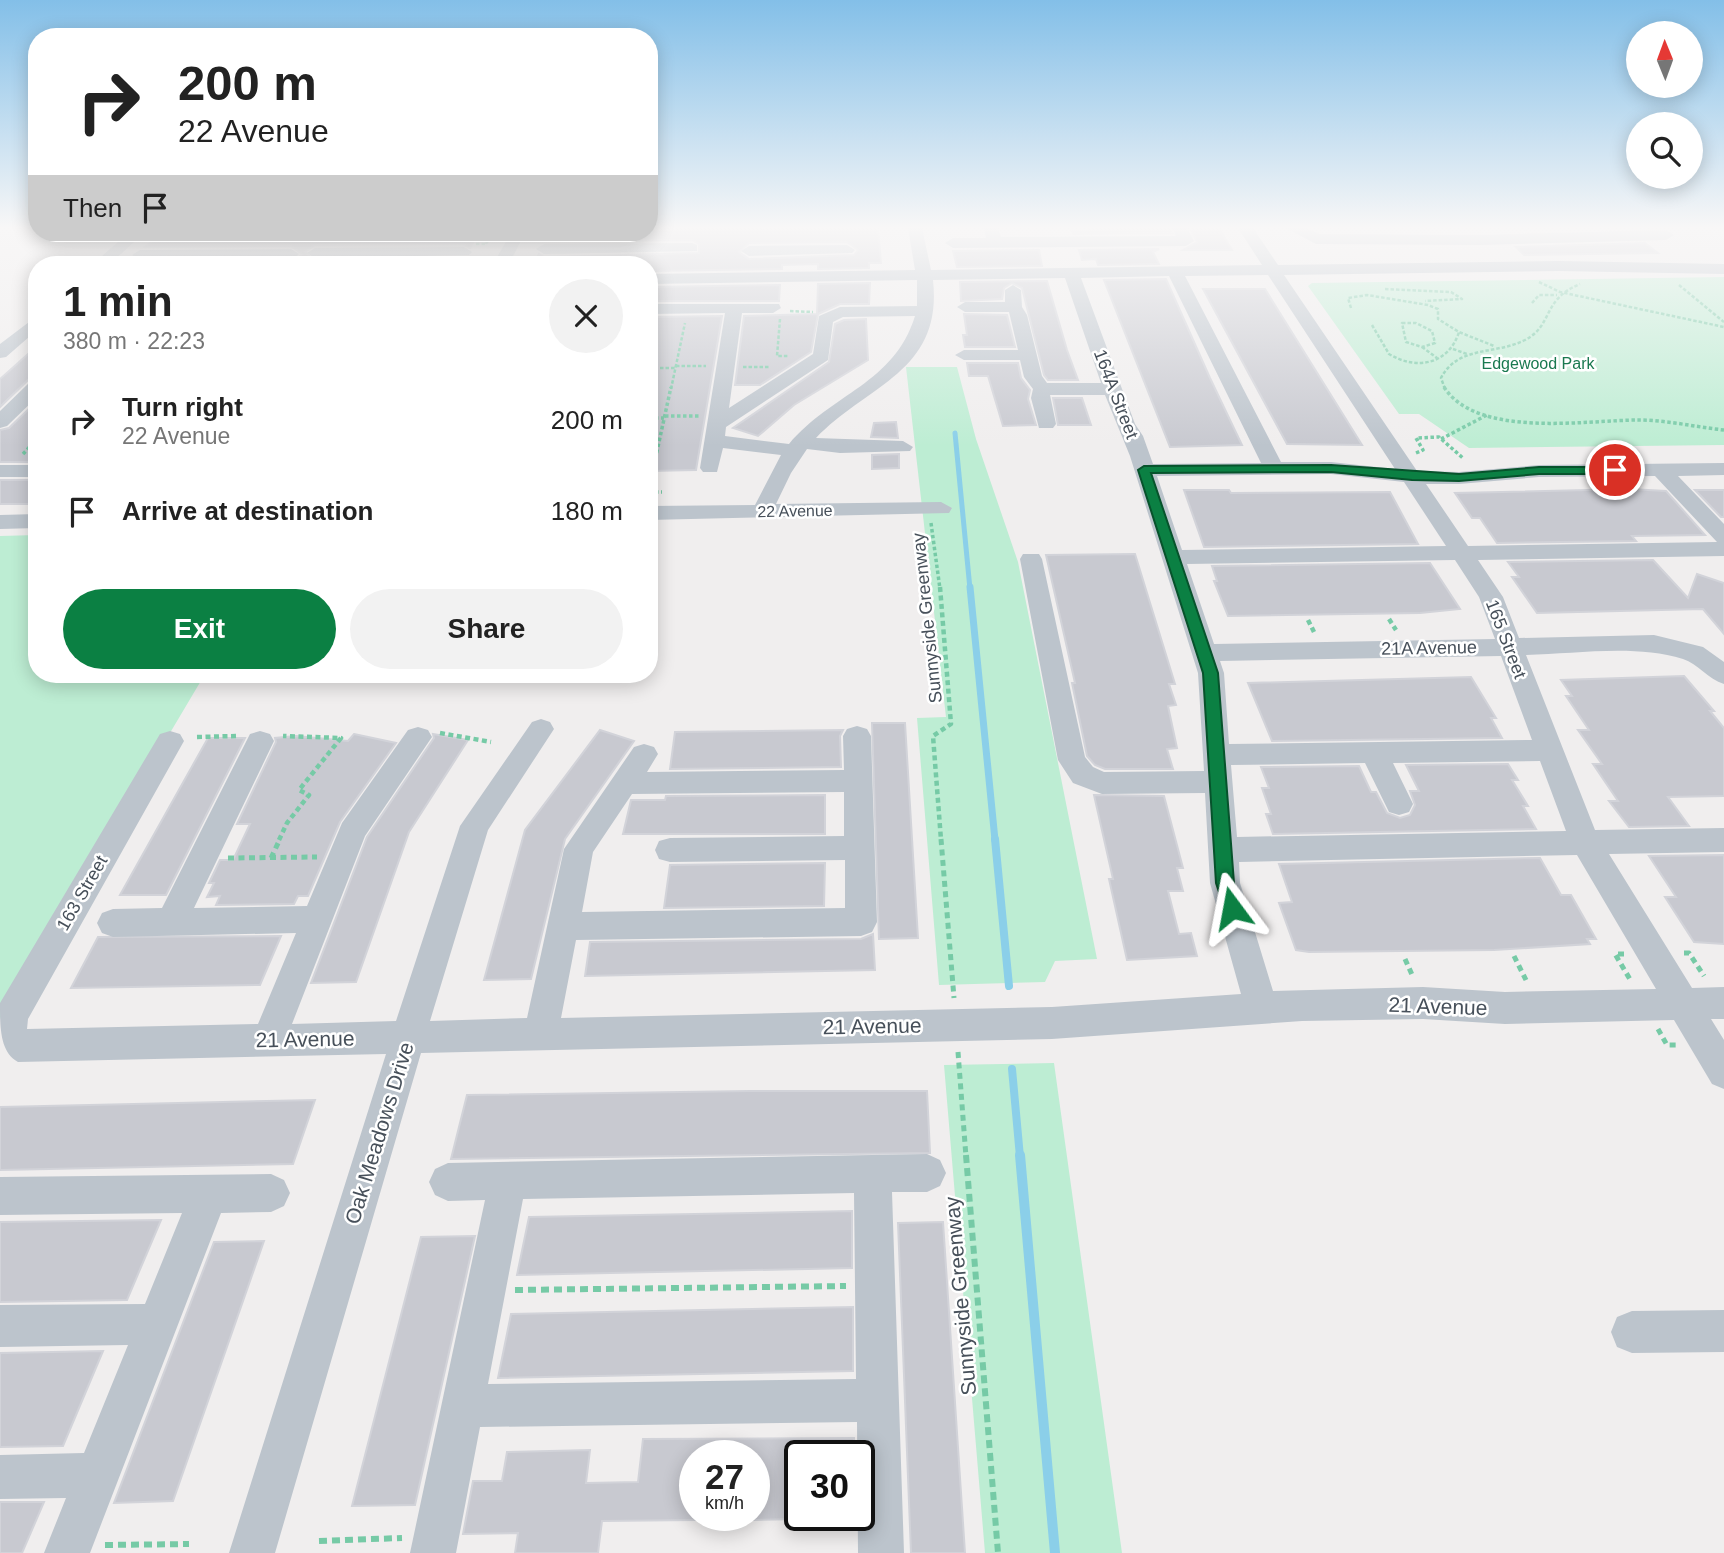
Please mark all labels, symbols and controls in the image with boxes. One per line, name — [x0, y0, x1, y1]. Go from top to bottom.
north arrow — [1626, 21, 1703, 98]
map controls — [1626, 21, 1703, 189]
icon: right — [63, 56, 154, 147]
text: 200 m — [178, 56, 317, 110]
button: search — [1626, 112, 1703, 189]
text: 22 Avenue — [178, 113, 329, 149]
icon: arrive — [136, 189, 174, 227]
text: Then — [63, 193, 122, 223]
text: 1 min — [63, 278, 173, 325]
button: close — [549, 279, 623, 353]
text: 380 m · 22:23 — [63, 328, 205, 354]
street label: 164A Street — [1090, 347, 1142, 441]
park label: Edgewood Park — [1482, 355, 1595, 372]
text: Turn right — [122, 392, 243, 422]
icon: right — [63, 402, 101, 440]
text: 200 m — [551, 405, 623, 435]
text: 22 Avenue — [122, 423, 230, 449]
pin — [1585, 440, 1645, 500]
icon: arrive — [1596, 451, 1634, 489]
icon: arrive — [63, 493, 101, 531]
text: Arrive at destination — [122, 496, 373, 526]
text: 180 m — [551, 496, 623, 526]
street label: 22 Avenue — [757, 502, 833, 520]
street label: Sunnyside Greenway — [908, 532, 946, 704]
button: Exit — [63, 589, 336, 669]
button: Share — [350, 589, 623, 669]
street label: 165 Street — [1482, 597, 1530, 681]
street label: 21A Avenue — [1381, 637, 1477, 659]
street label: 163 Street — [53, 852, 111, 934]
position arrow — [1195, 871, 1269, 945]
street label: 21 Avenue — [1388, 993, 1488, 1019]
street label: 21 Avenue — [822, 1014, 922, 1038]
street label: 21 Avenue — [255, 1027, 355, 1051]
street label: Oak Meadows Drive — [340, 1039, 418, 1227]
street label: Sunnyside Greenway — [940, 1195, 980, 1396]
speed limit sign: 30 — [784, 1440, 875, 1531]
text: 27 — [705, 1457, 744, 1496]
text: km/h — [705, 1493, 744, 1513]

